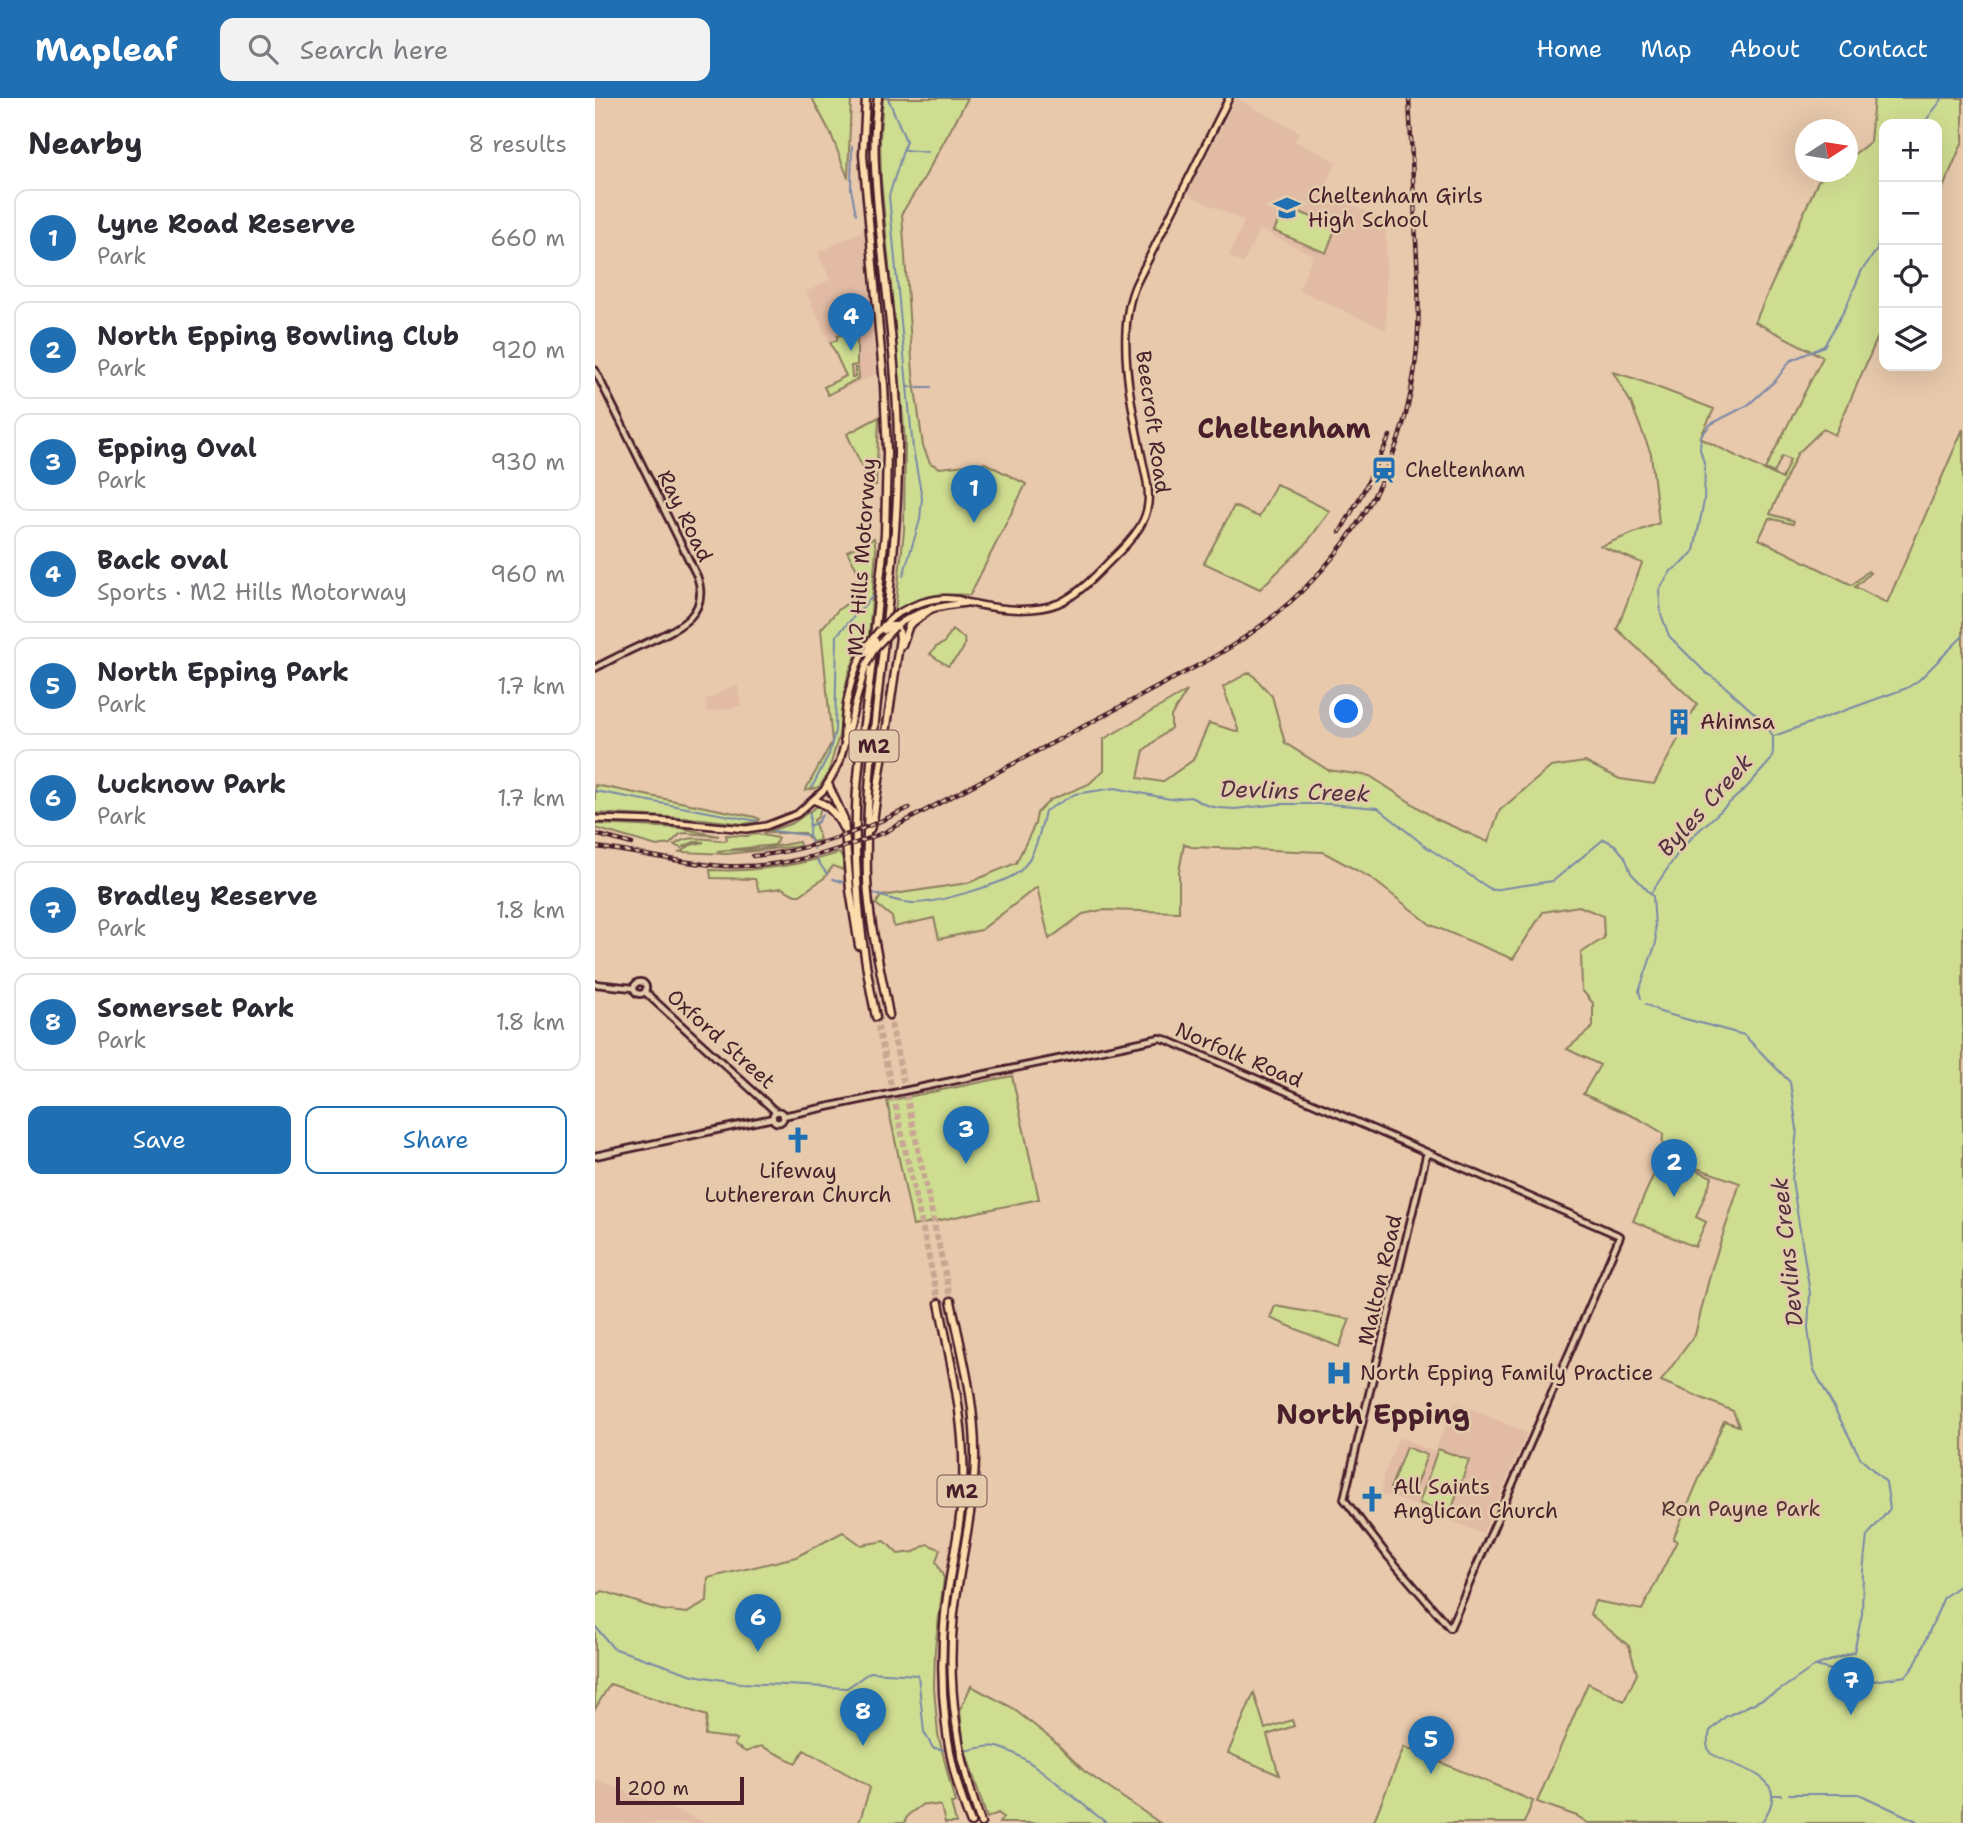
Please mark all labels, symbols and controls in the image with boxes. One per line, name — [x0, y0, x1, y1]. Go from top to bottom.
search box — [220, 18, 710, 81]
text: Mapleaf — [35, 27, 178, 72]
icon: search — [244, 30, 282, 68]
text: Search here — [300, 32, 448, 67]
text: Home — [1536, 33, 1602, 65]
text: Map — [1640, 33, 1692, 65]
text: About — [1730, 33, 1800, 65]
text: Contact — [1838, 33, 1928, 65]
north arrow — [1795, 119, 1858, 182]
map controls — [1879, 119, 1942, 371]
button: + — [1879, 119, 1942, 182]
text: Nearby — [28, 123, 143, 164]
text: 8 results — [468, 129, 567, 159]
place label: Cheltenham Girls High School — [1308, 182, 1483, 234]
button: − — [1879, 182, 1942, 245]
school or university icon: Cheltenham Girls High School — [1272, 193, 1302, 223]
text: Lyne Road Reserve — [97, 206, 356, 241]
text: 1 — [48, 223, 58, 253]
text: 660 m — [490, 223, 565, 253]
text: Park — [97, 241, 146, 271]
button: locate — [1879, 245, 1942, 308]
pin: 4 — [828, 293, 874, 351]
button: layers — [1879, 308, 1942, 371]
text: North Epping Bowling Club — [97, 318, 459, 353]
text: 2 — [45, 335, 61, 365]
text: 920 m — [491, 335, 565, 365]
street label: Beecroft Road — [1129, 349, 1177, 495]
text: Park — [97, 353, 146, 383]
district label: Cheltenham — [1197, 409, 1371, 447]
text: Epping Oval — [97, 430, 257, 465]
text: 3 — [45, 447, 61, 477]
text: 930 m — [491, 447, 565, 477]
station icon: Cheltenham — [1369, 455, 1399, 485]
place label: Cheltenham — [1405, 456, 1525, 484]
street label: M2 Hills Motorway — [841, 457, 883, 657]
text: Park — [97, 465, 146, 495]
street label: Ray Road — [651, 465, 719, 567]
pin: 1 — [951, 465, 997, 523]
text: Back oval — [97, 542, 228, 577]
text: 4 — [45, 559, 61, 589]
text: 960 m — [490, 559, 565, 589]
text: Sports · M2 Hills Motorway — [97, 577, 407, 607]
text: North Epping Park — [97, 654, 349, 689]
text: 5 — [46, 671, 60, 701]
text: 1.7 km — [497, 671, 565, 701]
text: Park — [97, 689, 146, 719]
your location — [1329, 694, 1363, 728]
building icon: Ahimsa — [1664, 707, 1694, 737]
place label: Ahimsa — [1700, 708, 1775, 736]
road number: M2 — [849, 730, 899, 762]
water label: Byles Creek — [1651, 747, 1759, 863]
text: Lucknow Park — [97, 766, 286, 801]
water label: Devlins Creek — [1220, 773, 1370, 809]
text: 6 — [45, 783, 61, 813]
text: 1.7 km — [497, 783, 565, 813]
text: Park — [97, 801, 146, 831]
text: Bradley Reserve — [97, 878, 318, 913]
text: 7 — [45, 895, 61, 925]
text: 1.8 km — [496, 895, 565, 925]
text: Park — [97, 913, 146, 943]
street label: Oxford Street — [661, 983, 781, 1095]
text: Somerset Park — [97, 990, 295, 1025]
text: 8 — [45, 1007, 61, 1037]
text: 1.8 km — [496, 1007, 565, 1037]
street label: Norfolk Road — [1171, 1016, 1307, 1094]
text: Park — [97, 1025, 146, 1055]
button: Save — [28, 1106, 291, 1174]
button: Share — [305, 1106, 567, 1174]
pin: 3 — [943, 1106, 989, 1164]
church icon: Lifeway Luthereran Church — [783, 1125, 813, 1155]
pin: 2 — [1651, 1139, 1697, 1197]
place label: Lifeway Luthereran Church — [704, 1157, 892, 1209]
water label: Devlins Creek — [1764, 1176, 1810, 1328]
street label: Malton Road — [1351, 1212, 1409, 1348]
hospital icon: North Epping Family Practice — [1324, 1358, 1354, 1388]
place label: North Epping Family Practice — [1360, 1359, 1653, 1387]
district label: North Epping — [1276, 1395, 1470, 1433]
place label: All Saints Anglican Church — [1393, 1473, 1558, 1525]
road number: M2 — [937, 1476, 987, 1506]
church icon: All Saints Anglican Church — [1357, 1484, 1387, 1514]
park label: Ron Payne Park — [1661, 1495, 1821, 1523]
pin: 6 — [735, 1594, 781, 1652]
pin: 7 — [1828, 1657, 1874, 1715]
pin: 8 — [840, 1688, 886, 1746]
pin: 5 — [1408, 1716, 1454, 1774]
scale bar — [616, 1774, 744, 1806]
text: 200 m — [627, 1776, 689, 1801]

